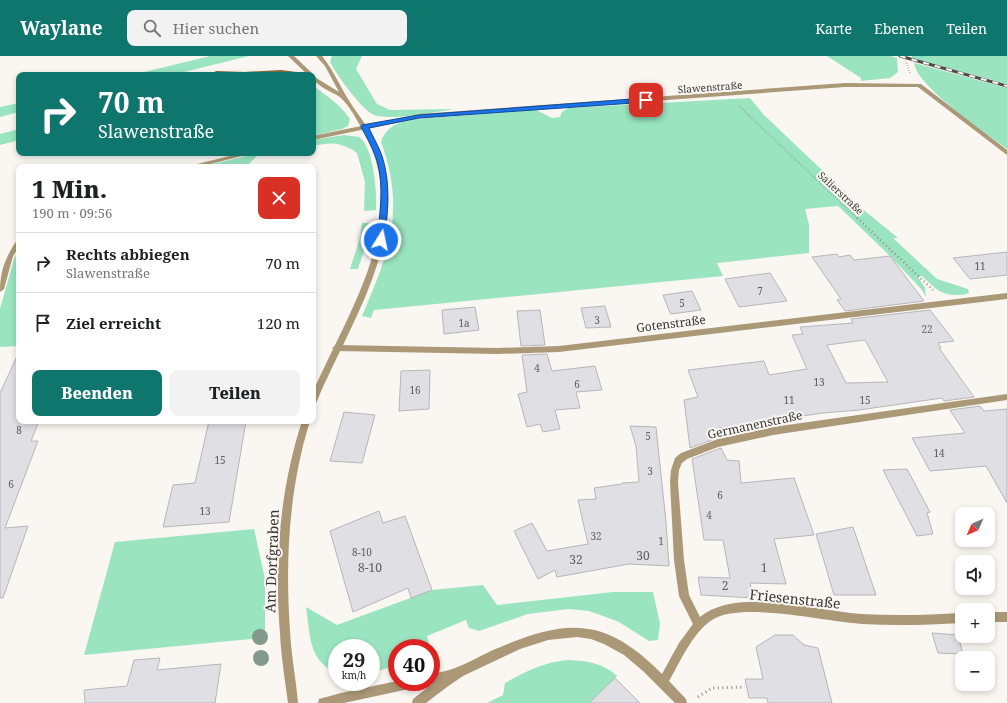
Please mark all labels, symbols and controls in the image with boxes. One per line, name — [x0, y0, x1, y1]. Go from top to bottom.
search box — [127, 10, 407, 46]
text: Waylane — [20, 15, 103, 41]
icon: search — [141, 17, 163, 39]
text: Hier suchen — [173, 18, 259, 38]
text: Karte — [815, 19, 852, 38]
text: Ebenen — [874, 19, 924, 38]
text: Teilen — [946, 19, 987, 38]
street label: Slawenstraße — [677, 78, 743, 96]
text: 70 m — [98, 83, 165, 121]
pin — [629, 83, 663, 117]
icon: right — [32, 88, 84, 140]
icon: arrive — [635, 89, 657, 111]
text: Slawenstraße — [98, 119, 214, 143]
street label: Salierstraße — [815, 168, 867, 218]
text: 1 Min. — [32, 172, 107, 205]
button: close — [258, 177, 300, 219]
text: 190 m · 09:56 — [32, 204, 112, 222]
position arrow — [360, 219, 402, 261]
text: Rechts abbiegen — [66, 244, 190, 264]
icon: right — [32, 252, 54, 274]
text: 70 m — [265, 253, 300, 273]
house number: 11 — [974, 259, 986, 273]
text: Slawenstraße — [66, 264, 150, 282]
house number: 7 — [757, 284, 763, 298]
house number: 5 — [679, 296, 685, 310]
street label: Gotenstraße — [635, 311, 707, 336]
icon: arrive — [32, 312, 54, 334]
text: Ziel erreicht — [66, 313, 161, 333]
text: 120 m — [257, 313, 300, 333]
house number: 3 — [594, 313, 600, 327]
house number: 1a — [458, 316, 470, 330]
house number: 22 — [921, 322, 933, 336]
house number: 4 — [534, 361, 540, 375]
button: Beenden — [32, 370, 162, 416]
button: Teilen — [170, 370, 300, 416]
house number: 13 — [813, 375, 825, 389]
house number: 6 — [574, 377, 580, 391]
house number: 16 — [409, 383, 421, 397]
house number: 11 — [783, 393, 795, 407]
house number: 15 — [859, 393, 871, 407]
street label: Germanenstraße — [706, 406, 804, 443]
house number: 8 — [16, 423, 22, 437]
house number: 5 — [645, 429, 651, 443]
house number: 14 — [933, 446, 945, 460]
house number: 15 — [214, 453, 226, 467]
house number: 3 — [647, 464, 653, 478]
house number: 6 — [8, 477, 14, 491]
house number: 6 — [717, 488, 723, 502]
house number: 13 — [199, 504, 211, 518]
north arrow — [955, 507, 995, 547]
map controls — [955, 507, 995, 691]
house number: 4 — [706, 508, 712, 522]
street label: Am Dorfgraben — [260, 509, 283, 613]
house number: 32 — [590, 529, 602, 543]
house number: 1 — [658, 534, 664, 548]
house number: 8-10 — [352, 545, 372, 559]
house number: 30 — [636, 547, 650, 564]
house number: 32 — [569, 551, 583, 568]
button: sound — [955, 555, 995, 595]
house number: 8-10 — [358, 559, 382, 576]
house number: 1 — [761, 559, 767, 576]
house number: 2 — [722, 577, 728, 594]
street label: Friesenstraße — [748, 584, 842, 613]
button: + — [955, 603, 995, 643]
speed limit sign: 40 — [388, 639, 440, 691]
text: 29 — [343, 646, 365, 673]
button: − — [955, 651, 995, 691]
text: km/h — [342, 668, 366, 682]

